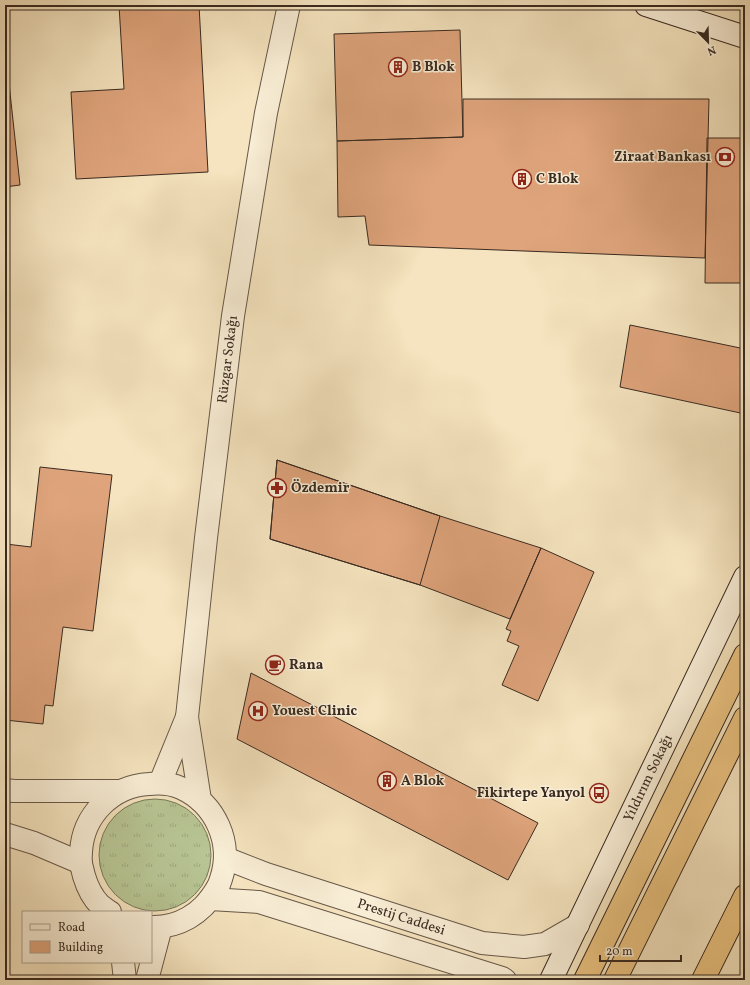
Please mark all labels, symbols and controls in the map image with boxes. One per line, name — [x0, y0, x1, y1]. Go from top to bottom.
north arrow — [688, 22, 728, 62]
text: N — [705, 41, 718, 58]
building icon: B Blok — [387, 56, 409, 78]
place label: B Blok — [412, 58, 455, 77]
bank icon: Ziraat Bankası — [714, 146, 736, 168]
place label: Ziraat Bankası — [614, 148, 711, 167]
building icon: C Blok — [511, 168, 533, 190]
place label: C Blok — [536, 170, 579, 189]
street label: Rüzgar Sokağı — [213, 314, 242, 404]
pharmacy icon: Özdemir — [266, 477, 288, 499]
place label: Özdemir — [291, 478, 350, 498]
cafe icon: Rana — [264, 654, 286, 676]
place label: Rana — [289, 656, 324, 675]
hospital icon: Youest Clinic — [247, 700, 269, 722]
place label: Youest Clinic — [272, 702, 358, 721]
street label: Yıldırım Sokağı — [619, 731, 677, 825]
building icon: A Blok — [376, 770, 398, 792]
place label: A Blok — [401, 772, 445, 791]
bus stop icon: Fikirtepe Yanyol — [588, 782, 610, 804]
place label: Fikirtepe Yanyol — [477, 784, 585, 803]
street label: Prestij Caddesi — [355, 894, 448, 940]
legend — [22, 911, 152, 963]
text: Road — [58, 920, 85, 936]
scale bar — [600, 937, 681, 963]
text: Building — [58, 940, 103, 956]
text: 20 m — [606, 944, 633, 960]

